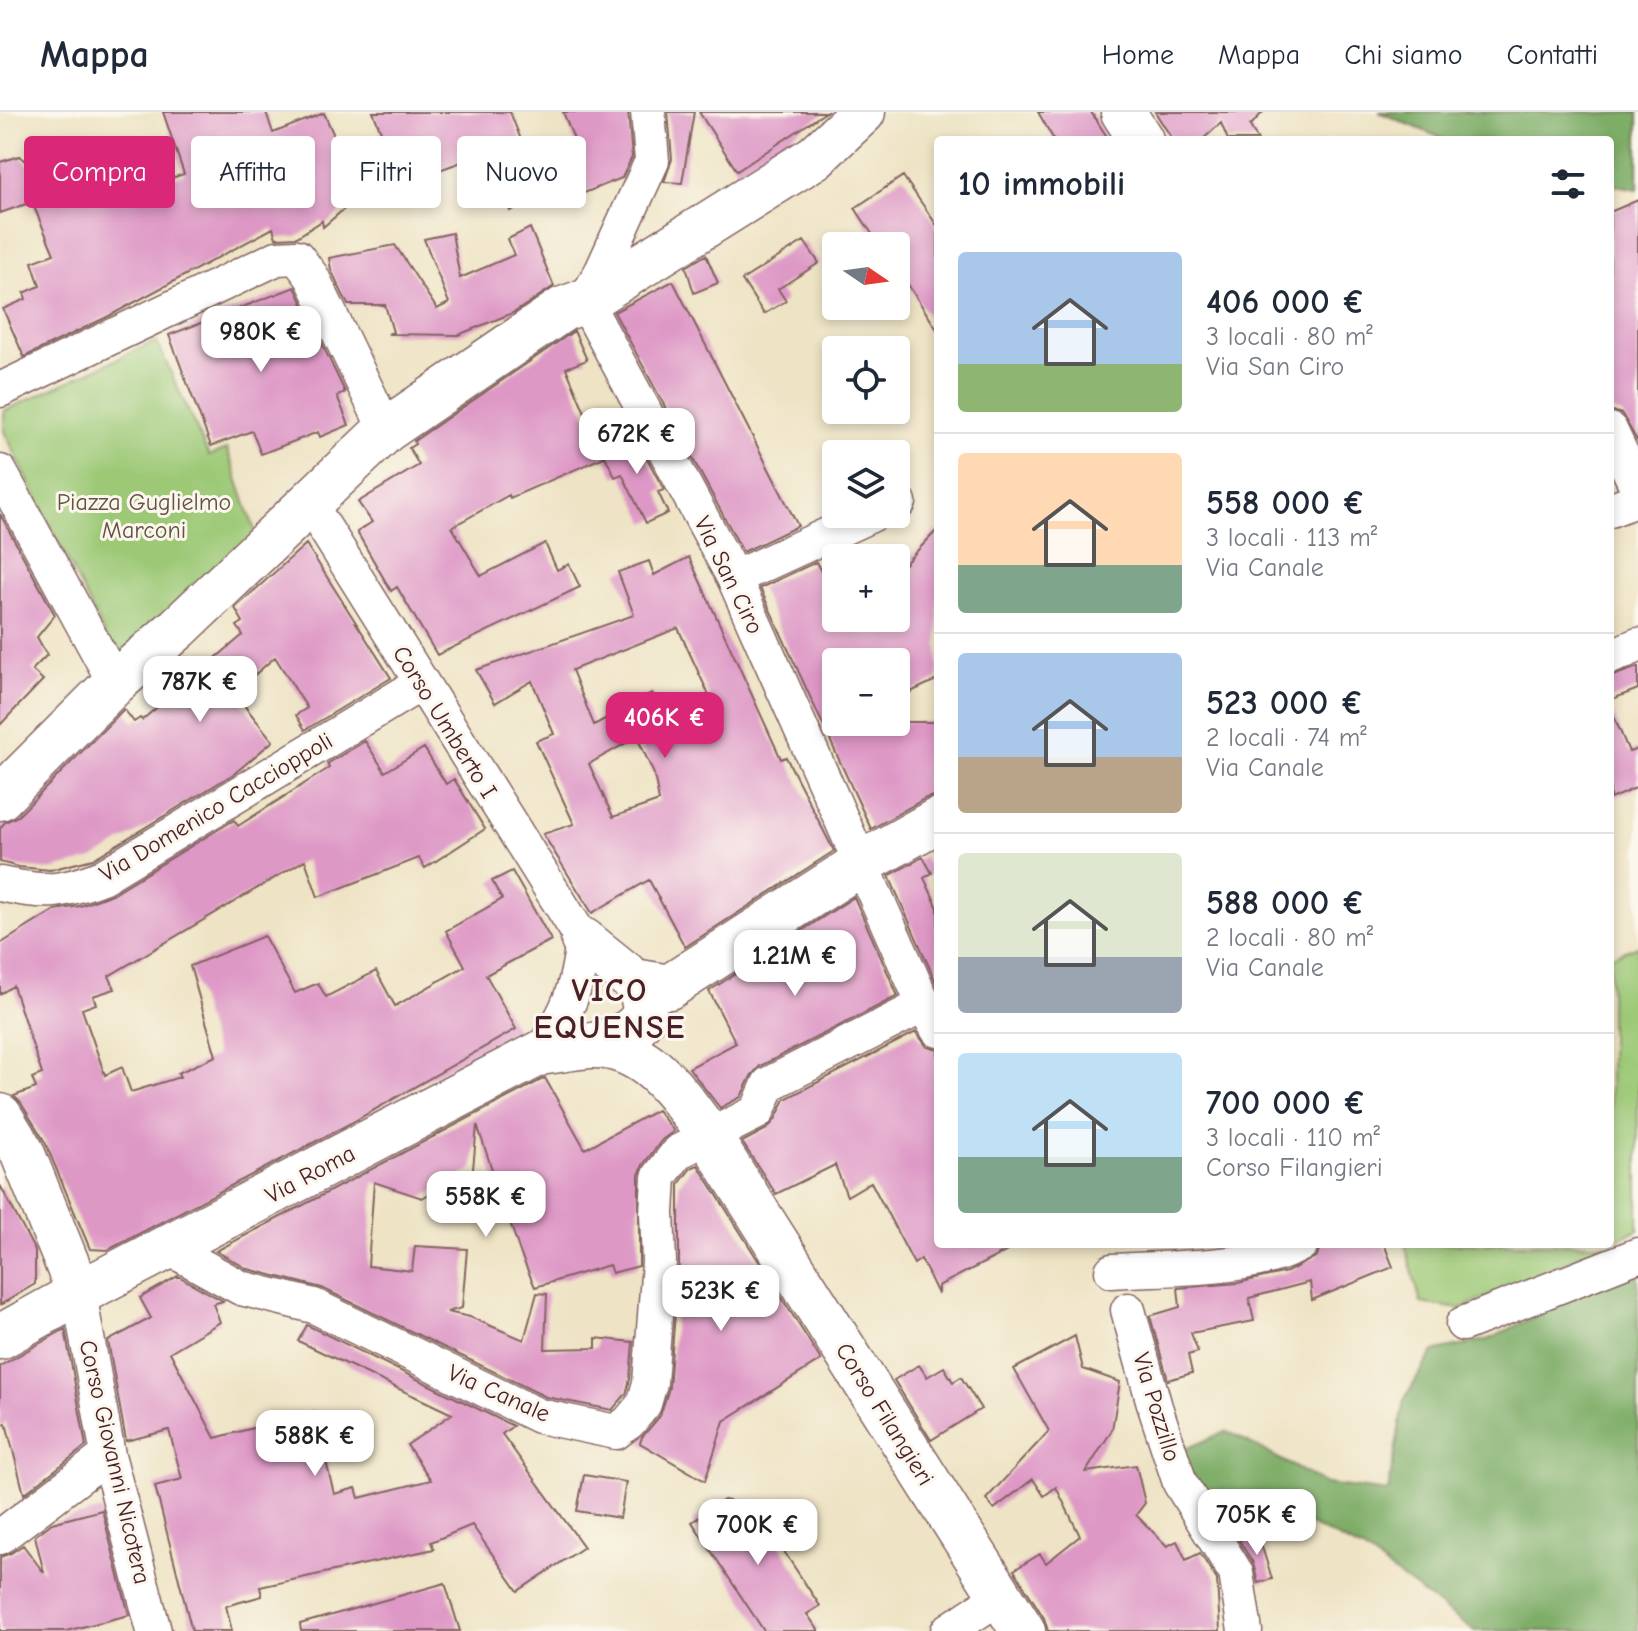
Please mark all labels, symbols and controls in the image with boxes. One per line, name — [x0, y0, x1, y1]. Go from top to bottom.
text: Mappa — [40, 33, 149, 77]
text: Home — [1102, 39, 1174, 71]
text: Mappa — [1218, 39, 1300, 71]
text: Chi siamo — [1344, 39, 1462, 71]
text: Contatti — [1506, 39, 1598, 71]
chip: Compra — [24, 136, 175, 208]
chip: Affitta — [191, 136, 315, 208]
chip: Filtri — [331, 136, 441, 208]
chip: Nuovo — [457, 136, 586, 208]
icon: filters — [1546, 162, 1590, 206]
text: 10 immobili — [958, 164, 1125, 204]
north arrow — [822, 232, 910, 320]
map controls — [822, 232, 910, 736]
text: 406 000 € — [1206, 282, 1365, 322]
icon: home — [1022, 284, 1118, 380]
pin: 980K € — [196, 306, 326, 374]
text: 980K € — [219, 317, 303, 347]
text: 3 locali · 80 m² — [1206, 322, 1373, 352]
button: locate — [822, 336, 910, 424]
text: Via San Ciro — [1206, 352, 1344, 382]
pin: 672K € — [572, 408, 702, 476]
text: 672K € — [597, 419, 677, 449]
button: layers — [822, 440, 910, 528]
text: 558 000 € — [1206, 483, 1366, 523]
icon: home — [1022, 485, 1118, 581]
park label: Piazza Guglielmo Marconi — [57, 488, 231, 544]
street label: Via San Ciro — [688, 512, 770, 638]
text: 3 locali · 113 m² — [1206, 523, 1377, 553]
button: + — [822, 544, 910, 632]
text: Via Canale — [1206, 553, 1324, 583]
street label: Corso Umberto I — [387, 641, 503, 803]
button: − — [822, 648, 910, 736]
pin: 787K € — [135, 656, 265, 724]
text: 787K € — [161, 667, 239, 697]
text: 523 000 € — [1206, 683, 1364, 723]
icon: home — [1022, 685, 1118, 781]
pin: 406K € — [600, 692, 730, 760]
text: 406K € — [624, 703, 706, 733]
text: 2 locali · 74 m² — [1206, 723, 1367, 753]
street label: Via Domenico Caccioppoli — [94, 726, 338, 888]
text: Via Canale — [1206, 753, 1324, 783]
text: 588 000 € — [1206, 883, 1365, 923]
icon: home — [1022, 885, 1118, 981]
text: 2 locali · 80 m² — [1206, 923, 1373, 953]
pin: 1.21M € — [721, 930, 869, 998]
text: 1.21M € — [752, 941, 838, 971]
text: Via Canale — [1206, 953, 1324, 983]
district label: VICO EQUENSE — [534, 972, 686, 1046]
text: 700 000 € — [1206, 1083, 1366, 1123]
icon: home — [1022, 1085, 1118, 1181]
text: 3 locali · 110 m² — [1206, 1123, 1380, 1153]
street label: Via Roma — [260, 1139, 360, 1209]
text: Corso Filangieri — [1206, 1153, 1383, 1183]
pin: 558K € — [421, 1171, 551, 1239]
text: 558K € — [445, 1182, 527, 1212]
pin: 523K € — [656, 1265, 786, 1333]
text: 523K € — [680, 1276, 762, 1306]
street label: Corso Giovanni Nicotera — [73, 1337, 157, 1587]
street label: Corso Filangieri — [830, 1337, 940, 1491]
street label: Via Pozzillo — [1127, 1349, 1187, 1465]
street label: Via Canale — [444, 1358, 554, 1428]
pin: 588K € — [250, 1410, 380, 1478]
text: 588K € — [274, 1421, 356, 1451]
pin: 705K € — [1192, 1489, 1322, 1557]
pin: 700K € — [693, 1499, 823, 1567]
text: 705K € — [1216, 1500, 1298, 1530]
text: 700K € — [716, 1510, 800, 1540]

